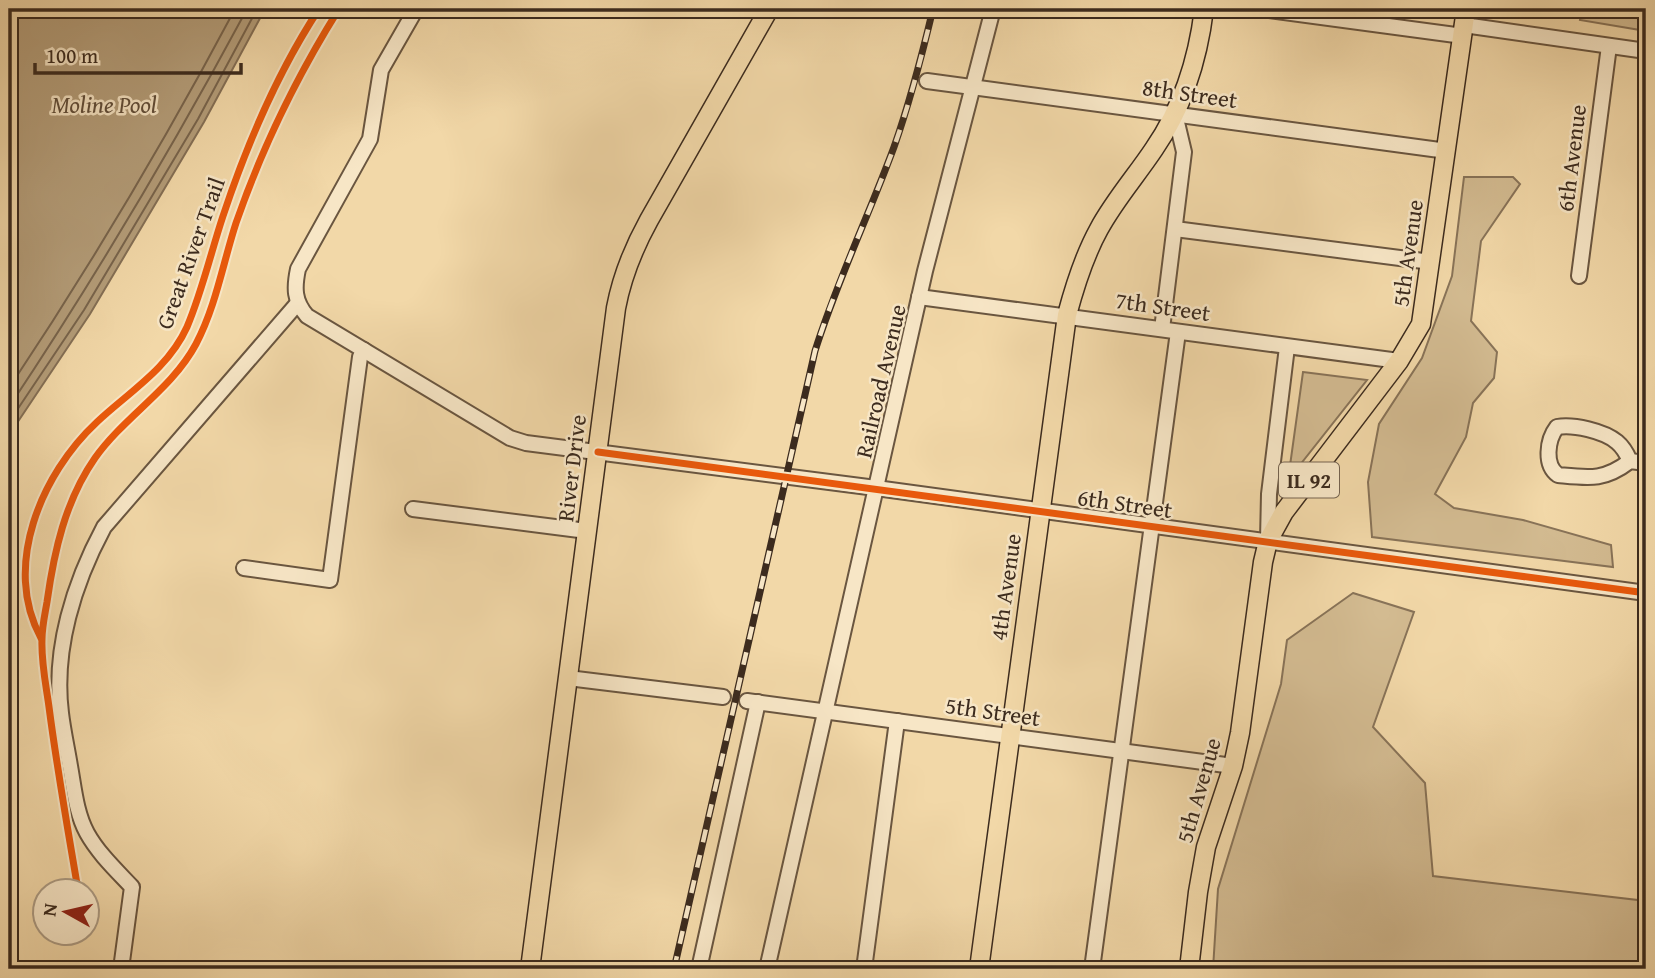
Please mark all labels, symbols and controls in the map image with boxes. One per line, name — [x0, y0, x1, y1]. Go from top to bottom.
scale bar — [35, 32, 242, 76]
text: 100 m — [46, 40, 98, 71]
street label: 8th Street — [1140, 70, 1240, 116]
water label: Moline Pool — [51, 87, 157, 122]
street label: 6th Avenue — [1548, 102, 1594, 214]
street label: Great River Trail — [147, 172, 233, 334]
street label: 5th Avenue — [1383, 197, 1431, 309]
street label: 7th Street — [1113, 283, 1213, 329]
street label: Railroad Avenue — [846, 301, 914, 461]
street label: River Drive — [548, 413, 594, 523]
road number: IL 92 — [1279, 462, 1339, 498]
street label: 6th Street — [1075, 480, 1175, 526]
street label: 4th Avenue — [981, 531, 1029, 643]
street label: 5th Street — [943, 688, 1043, 734]
street label: 5th Avenue — [1167, 734, 1229, 846]
north arrow — [32, 876, 102, 946]
text: N — [34, 901, 64, 918]

